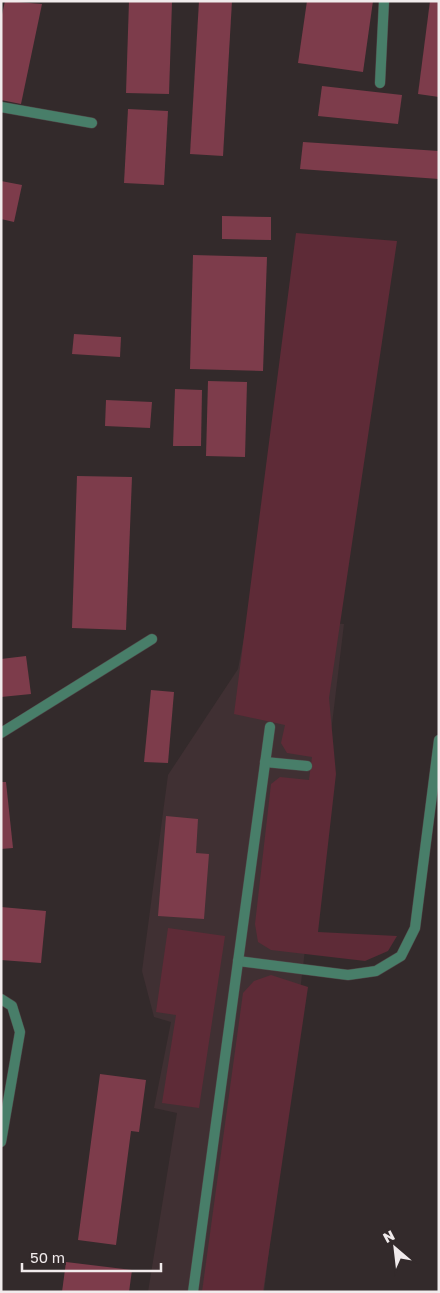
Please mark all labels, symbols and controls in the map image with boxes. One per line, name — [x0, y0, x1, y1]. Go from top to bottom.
north arrow — [370, 1223, 420, 1273]
text: N — [380, 1226, 397, 1246]
scale bar — [22, 1240, 161, 1272]
text: 50 m — [30, 1248, 65, 1266]

